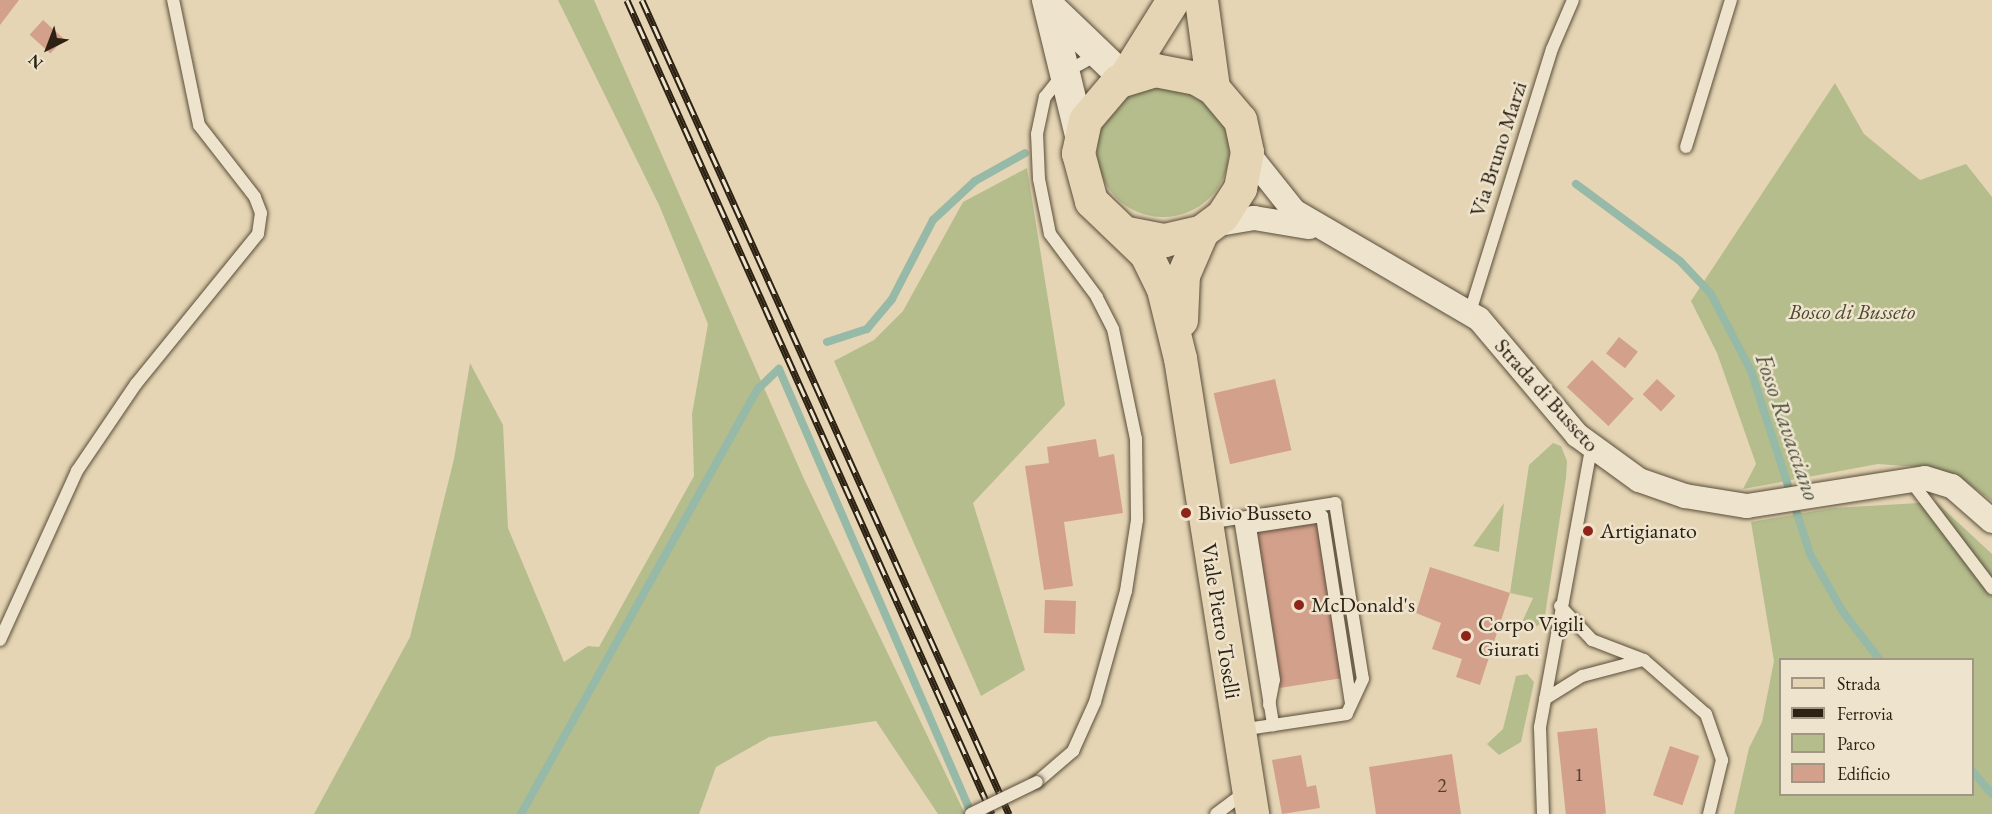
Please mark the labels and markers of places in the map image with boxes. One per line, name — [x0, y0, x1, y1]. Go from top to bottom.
place label: Bivio Busseto — [1198, 500, 1312, 526]
marker: Bivio Busseto — [1179, 506, 1193, 520]
place label: Artigianato — [1600, 518, 1697, 544]
marker: Artigianato — [1581, 524, 1595, 538]
place label: McDonald's — [1311, 592, 1415, 618]
marker: McDonald's — [1292, 598, 1306, 612]
place label: Corpo Vigili Giurati — [1478, 610, 1584, 662]
marker: Corpo Vigili Giurati — [1459, 629, 1473, 643]

